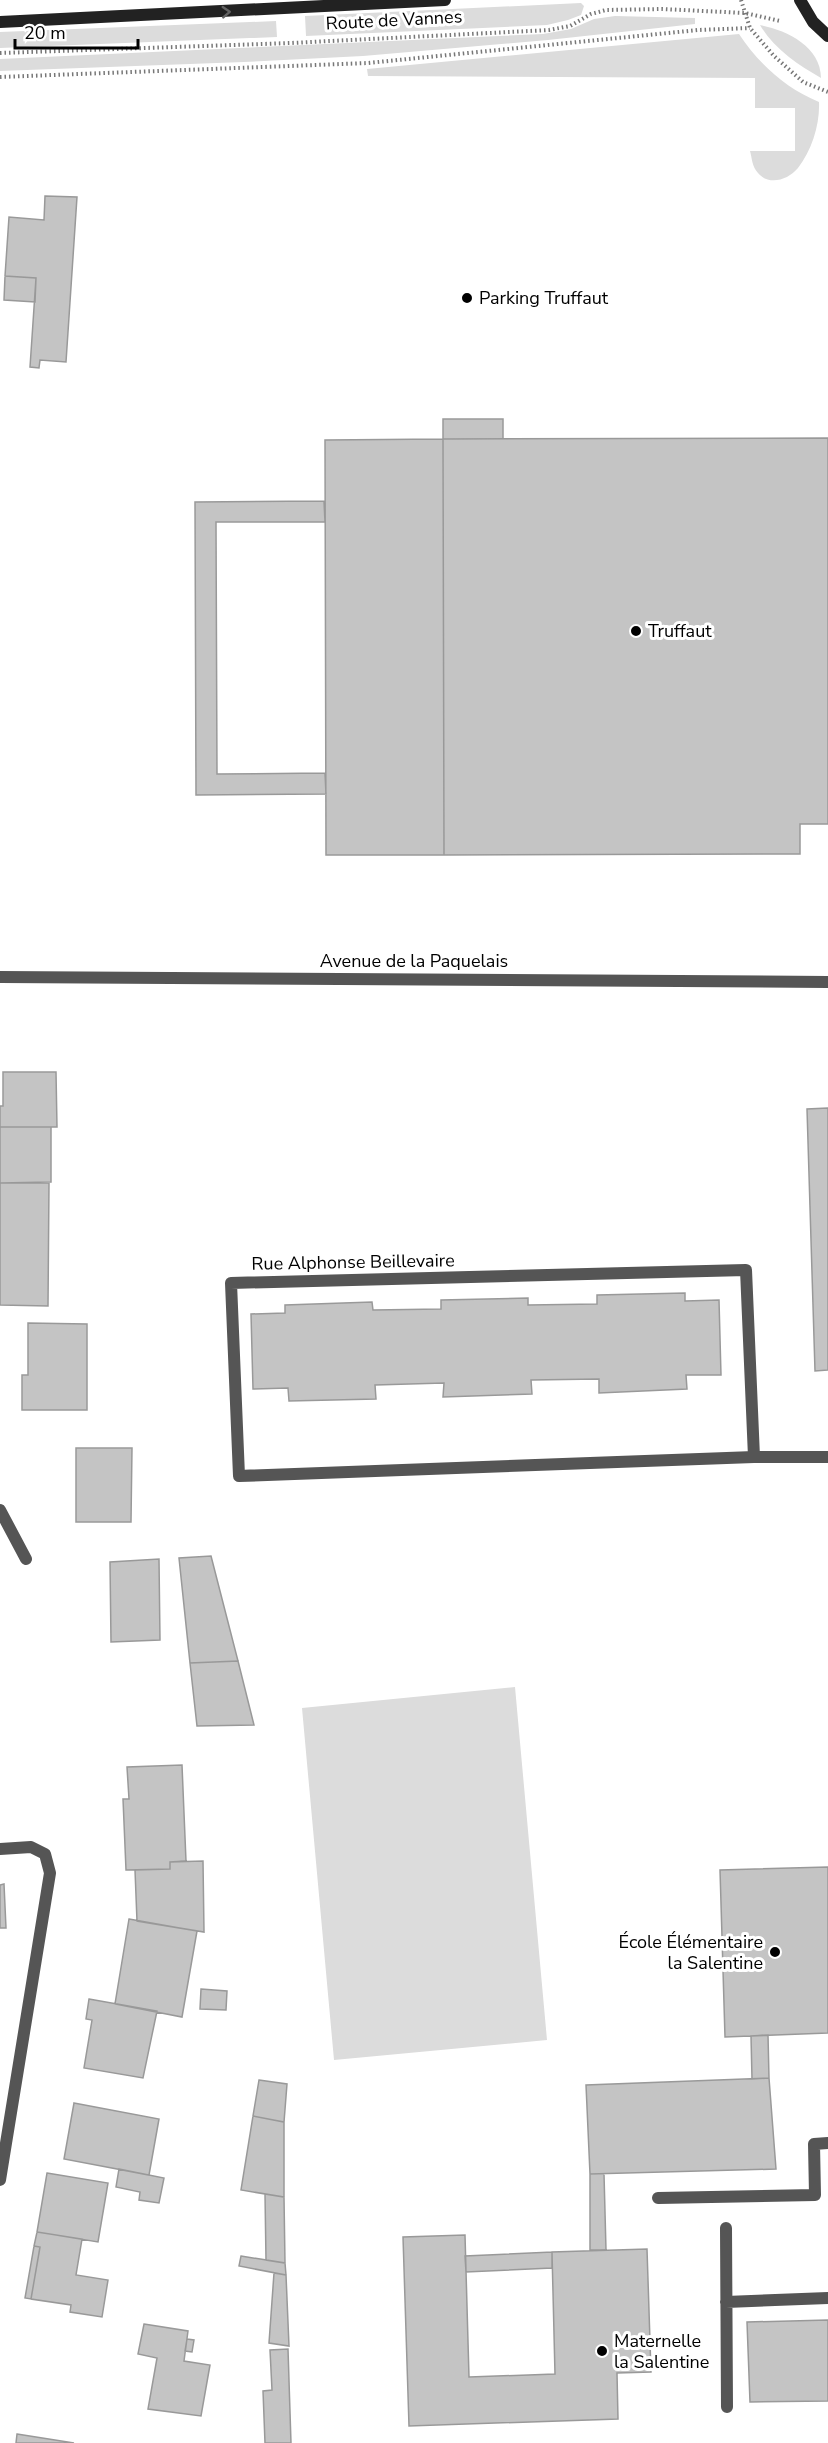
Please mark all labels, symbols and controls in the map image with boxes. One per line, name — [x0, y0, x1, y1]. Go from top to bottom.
street label: Route de Vannes — [325, 4, 463, 36]
one-way arrow — [222, 5, 231, 18]
scale bar — [15, 12, 138, 50]
text: 20 m — [24, 21, 66, 45]
place label: Parking Truffaut — [479, 286, 609, 310]
marker: Parking Truffaut — [460, 291, 474, 305]
place label: Truffaut — [648, 619, 712, 643]
marker: Truffaut — [629, 624, 643, 638]
street label: Avenue de la Paquelais — [320, 949, 508, 973]
street label: Rue Alphonse Beillevaire — [251, 1248, 455, 1276]
place label: École Élémentaire la Salentine — [619, 1930, 763, 1975]
marker: École Élémentaire la Salentine — [768, 1945, 782, 1959]
place label: Maternelle la Salentine — [614, 2329, 709, 2374]
marker: Maternelle la Salentine — [595, 2344, 609, 2358]

